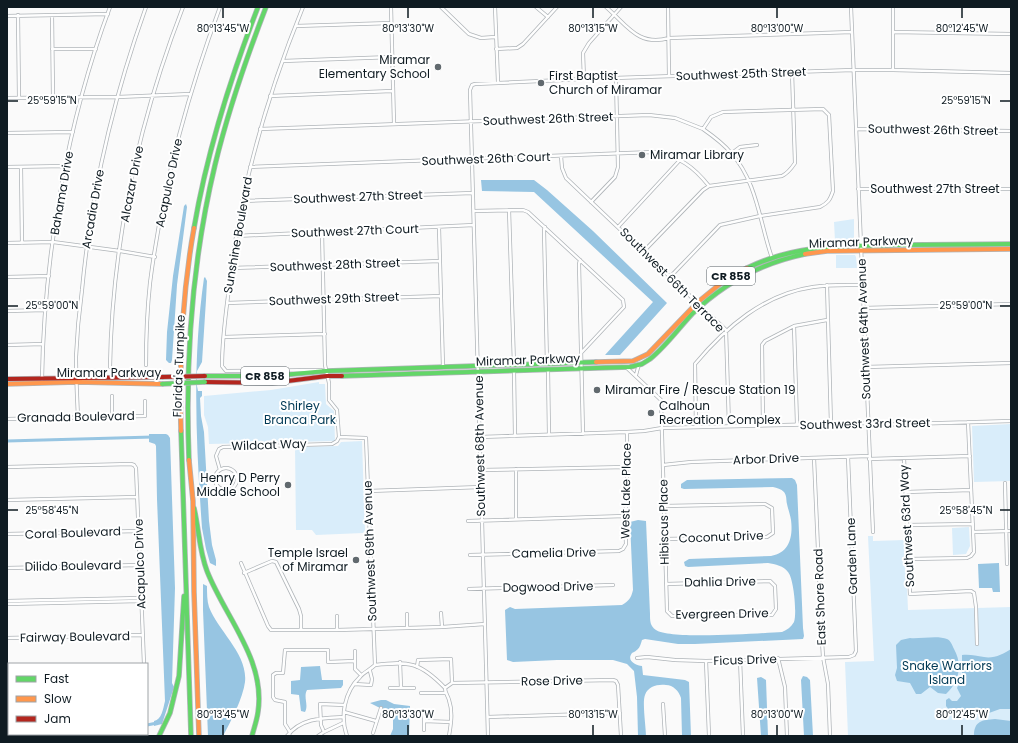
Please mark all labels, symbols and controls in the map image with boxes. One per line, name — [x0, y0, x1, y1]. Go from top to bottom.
text: 80°13'45"W — [197, 21, 250, 36]
text: 80°13'30"W — [382, 21, 434, 36]
text: 80°13'15"W — [568, 21, 618, 36]
text: 80°13'00"W — [751, 21, 804, 36]
text: 80°12'45"W — [936, 21, 988, 36]
place label: Miramar Elementary School — [319, 51, 431, 82]
marker: Miramar Elementary School — [433, 62, 443, 72]
street label: Southwest 25th Street — [676, 63, 806, 84]
place label: First Baptist Church of Miramar — [549, 67, 662, 98]
marker: First Baptist Church of Miramar — [536, 78, 546, 88]
text: 25°59'15"N — [27, 93, 77, 108]
text: 25°59'15"N — [941, 93, 991, 108]
street label: Southwest 26th Street — [482, 108, 613, 129]
street label: Southwest 26th Street — [868, 120, 998, 139]
street label: Acapulco Drive — [151, 137, 186, 229]
street label: Alcazar Drive — [116, 144, 147, 224]
place label: Miramar Library — [650, 146, 744, 163]
street label: Southwest 26th Court — [421, 148, 551, 169]
street label: Bahama Drive — [46, 150, 77, 236]
marker: Miramar Library — [637, 150, 647, 160]
street label: Arcadia Drive — [77, 168, 108, 250]
street label: Sunshine Boulevard — [219, 175, 256, 295]
street label: Southwest 27th Street — [870, 180, 1000, 197]
street label: Southwest 27th Street — [293, 186, 423, 207]
street label: Southwest 27th Court — [291, 220, 419, 241]
street label: Southwest 66th Terrace — [616, 224, 728, 336]
street label: Miramar Parkway — [808, 231, 914, 252]
street label: Southwest 28th Street — [270, 254, 400, 275]
street label: Southwest 64th Avenue — [853, 258, 874, 400]
road number: CR 858 — [707, 267, 755, 285]
street label: Southwest 29th Street — [269, 288, 399, 309]
text: 25°59'00"N — [26, 298, 78, 313]
text: 25°59'00"N — [940, 298, 992, 313]
street label: Florida's Turnpike — [168, 314, 189, 418]
street label: Miramar Parkway — [475, 349, 581, 370]
street label: Miramar Parkway — [57, 364, 161, 381]
road number: CR 858 — [241, 367, 289, 385]
street label: Southwest 68th Avenue — [470, 375, 489, 517]
place label: Miramar Fire / Rescue Station 19 — [605, 381, 795, 398]
marker: Miramar Fire / Rescue Station 19 — [592, 385, 602, 395]
park label: Shirley Branca Park — [264, 397, 337, 428]
place label: Calhoun Recreation Complex — [659, 397, 781, 428]
street label: Granada Boulevard — [17, 407, 135, 426]
marker: Calhoun Recreation Complex — [646, 408, 656, 418]
street label: Southwest 33rd Street — [800, 414, 930, 433]
street label: Wildcat Way — [231, 435, 307, 454]
street label: West Lake Place — [616, 443, 635, 539]
street label: Arbor Drive — [733, 449, 799, 468]
street label: Southwest 63rd Way — [895, 464, 918, 588]
place label: Henry D Perry Middle School — [197, 469, 280, 500]
street label: Hibiscus Place — [654, 479, 673, 565]
marker: Henry D Perry Middle School — [283, 480, 293, 490]
street label: Southwest 69th Avenue — [359, 480, 380, 622]
text: 25°58'45"N — [26, 503, 78, 518]
text: 25°58'45"N — [940, 503, 992, 518]
street label: Garden Lane — [842, 517, 861, 595]
street label: Acapulco Drive — [129, 519, 150, 610]
street label: Coral Boulevard — [25, 522, 121, 543]
street label: Coconut Drive — [678, 527, 764, 546]
street label: Camelia Drive — [512, 543, 596, 562]
place label: Temple Israel of Miramar — [268, 544, 349, 575]
street label: East Shore Road — [809, 548, 830, 646]
marker: Temple Israel of Miramar — [351, 555, 361, 565]
street label: Dilido Boulevard — [24, 556, 122, 575]
street label: Dahlia Drive — [684, 572, 756, 591]
street label: Dogwood Drive — [502, 577, 594, 596]
street label: Evergreen Drive — [675, 604, 769, 623]
street label: Fairway Boulevard — [20, 627, 130, 646]
street label: Ficus Drive — [713, 650, 777, 669]
park label: Snake Warriors Island — [902, 657, 992, 688]
legend — [8, 663, 148, 735]
text: Fast — [44, 670, 69, 687]
street label: Rose Drive — [521, 671, 583, 690]
text: Slow — [44, 690, 72, 707]
text: 80°13'45"W — [197, 707, 250, 722]
text: 80°13'30"W — [382, 707, 434, 722]
text: 80°13'15"W — [568, 707, 618, 722]
text: 80°13'00"W — [751, 707, 804, 722]
text: 80°12'45"W — [936, 707, 988, 722]
text: Jam — [44, 710, 71, 727]

